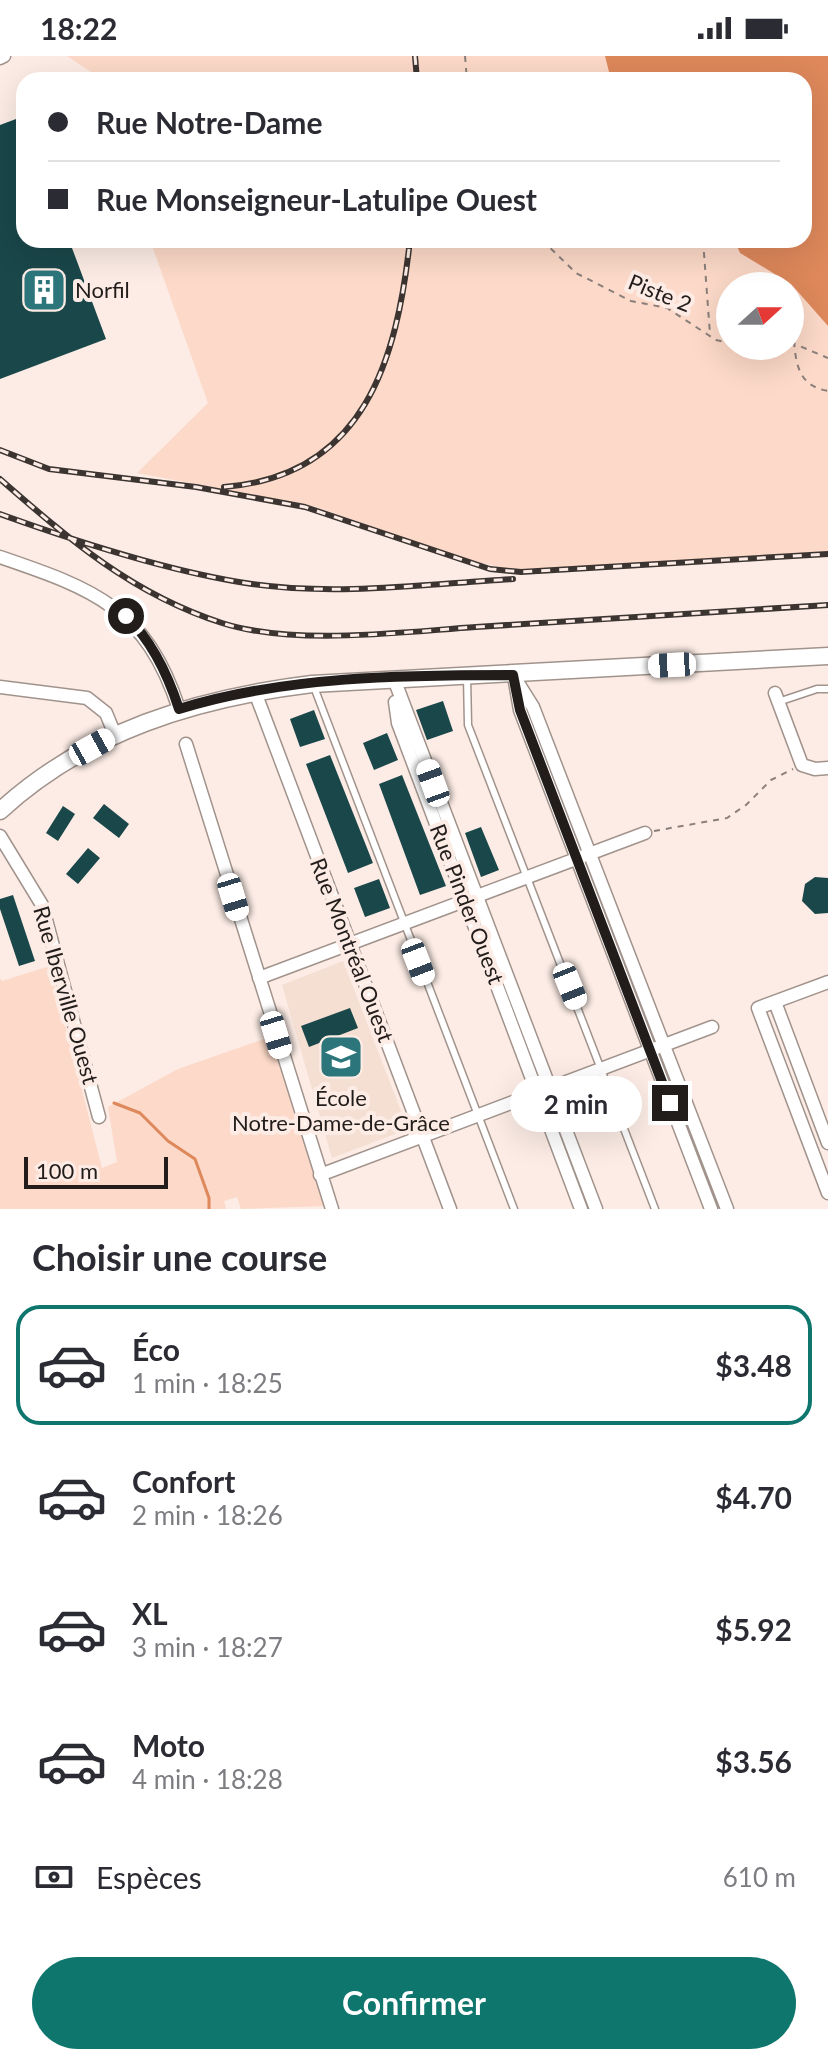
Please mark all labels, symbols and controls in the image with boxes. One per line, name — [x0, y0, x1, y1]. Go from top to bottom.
text: 18:22 — [40, 10, 117, 46]
text: Rue Notre-Dame — [96, 104, 322, 140]
text: Rue Monseigneur-Latulipe Ouest — [96, 181, 537, 217]
building icon: Norfil — [20, 266, 68, 314]
street label: Piste 2 — [625, 268, 696, 317]
north arrow — [716, 272, 804, 360]
map controls — [716, 272, 804, 360]
place label: Norfil — [75, 276, 130, 303]
route start — [108, 598, 144, 634]
car — [647, 652, 697, 678]
car — [65, 725, 119, 769]
car — [414, 756, 452, 810]
street label: Rue Pinder Ouest — [425, 820, 510, 988]
street label: Rue Montréal Ouest — [305, 854, 400, 1046]
car — [215, 871, 251, 923]
street label: Rue Iberville Ouest — [28, 903, 105, 1087]
car — [398, 935, 438, 989]
car — [550, 959, 590, 1013]
car — [258, 1009, 294, 1061]
school or university icon: École Notre-Dame-de-Grâce — [317, 1033, 365, 1081]
callout: 2 min — [510, 1075, 642, 1131]
place label: École Notre-Dame-de-Grâce — [232, 1084, 450, 1136]
route end — [652, 1085, 688, 1121]
text: 2 min — [544, 1088, 608, 1120]
scale bar — [24, 1153, 168, 1189]
text: 100 m — [36, 1157, 98, 1184]
text: Choisir une course — [32, 1235, 327, 1279]
icon: car — [36, 1329, 108, 1401]
text: Éco — [132, 1331, 180, 1367]
text: $3.48 — [715, 1347, 792, 1383]
text: 1 min · 18:25 — [132, 1367, 283, 1399]
icon: car — [36, 1461, 108, 1533]
text: Confort — [132, 1463, 235, 1499]
text: $4.70 — [715, 1479, 792, 1515]
text: 2 min · 18:26 — [132, 1499, 283, 1531]
icon: car — [36, 1593, 108, 1665]
text: XL — [132, 1595, 168, 1631]
text: $5.92 — [715, 1611, 792, 1647]
text: 3 min · 18:27 — [132, 1631, 283, 1663]
icon: car — [36, 1725, 108, 1797]
text: Moto — [132, 1727, 205, 1763]
text: $3.56 — [715, 1743, 792, 1779]
text: 4 min · 18:28 — [132, 1763, 283, 1795]
icon: cash — [32, 1855, 76, 1899]
text: Espèces — [96, 1859, 202, 1895]
text: 610 m — [723, 1861, 796, 1893]
button: Confirmer — [32, 1957, 796, 2049]

